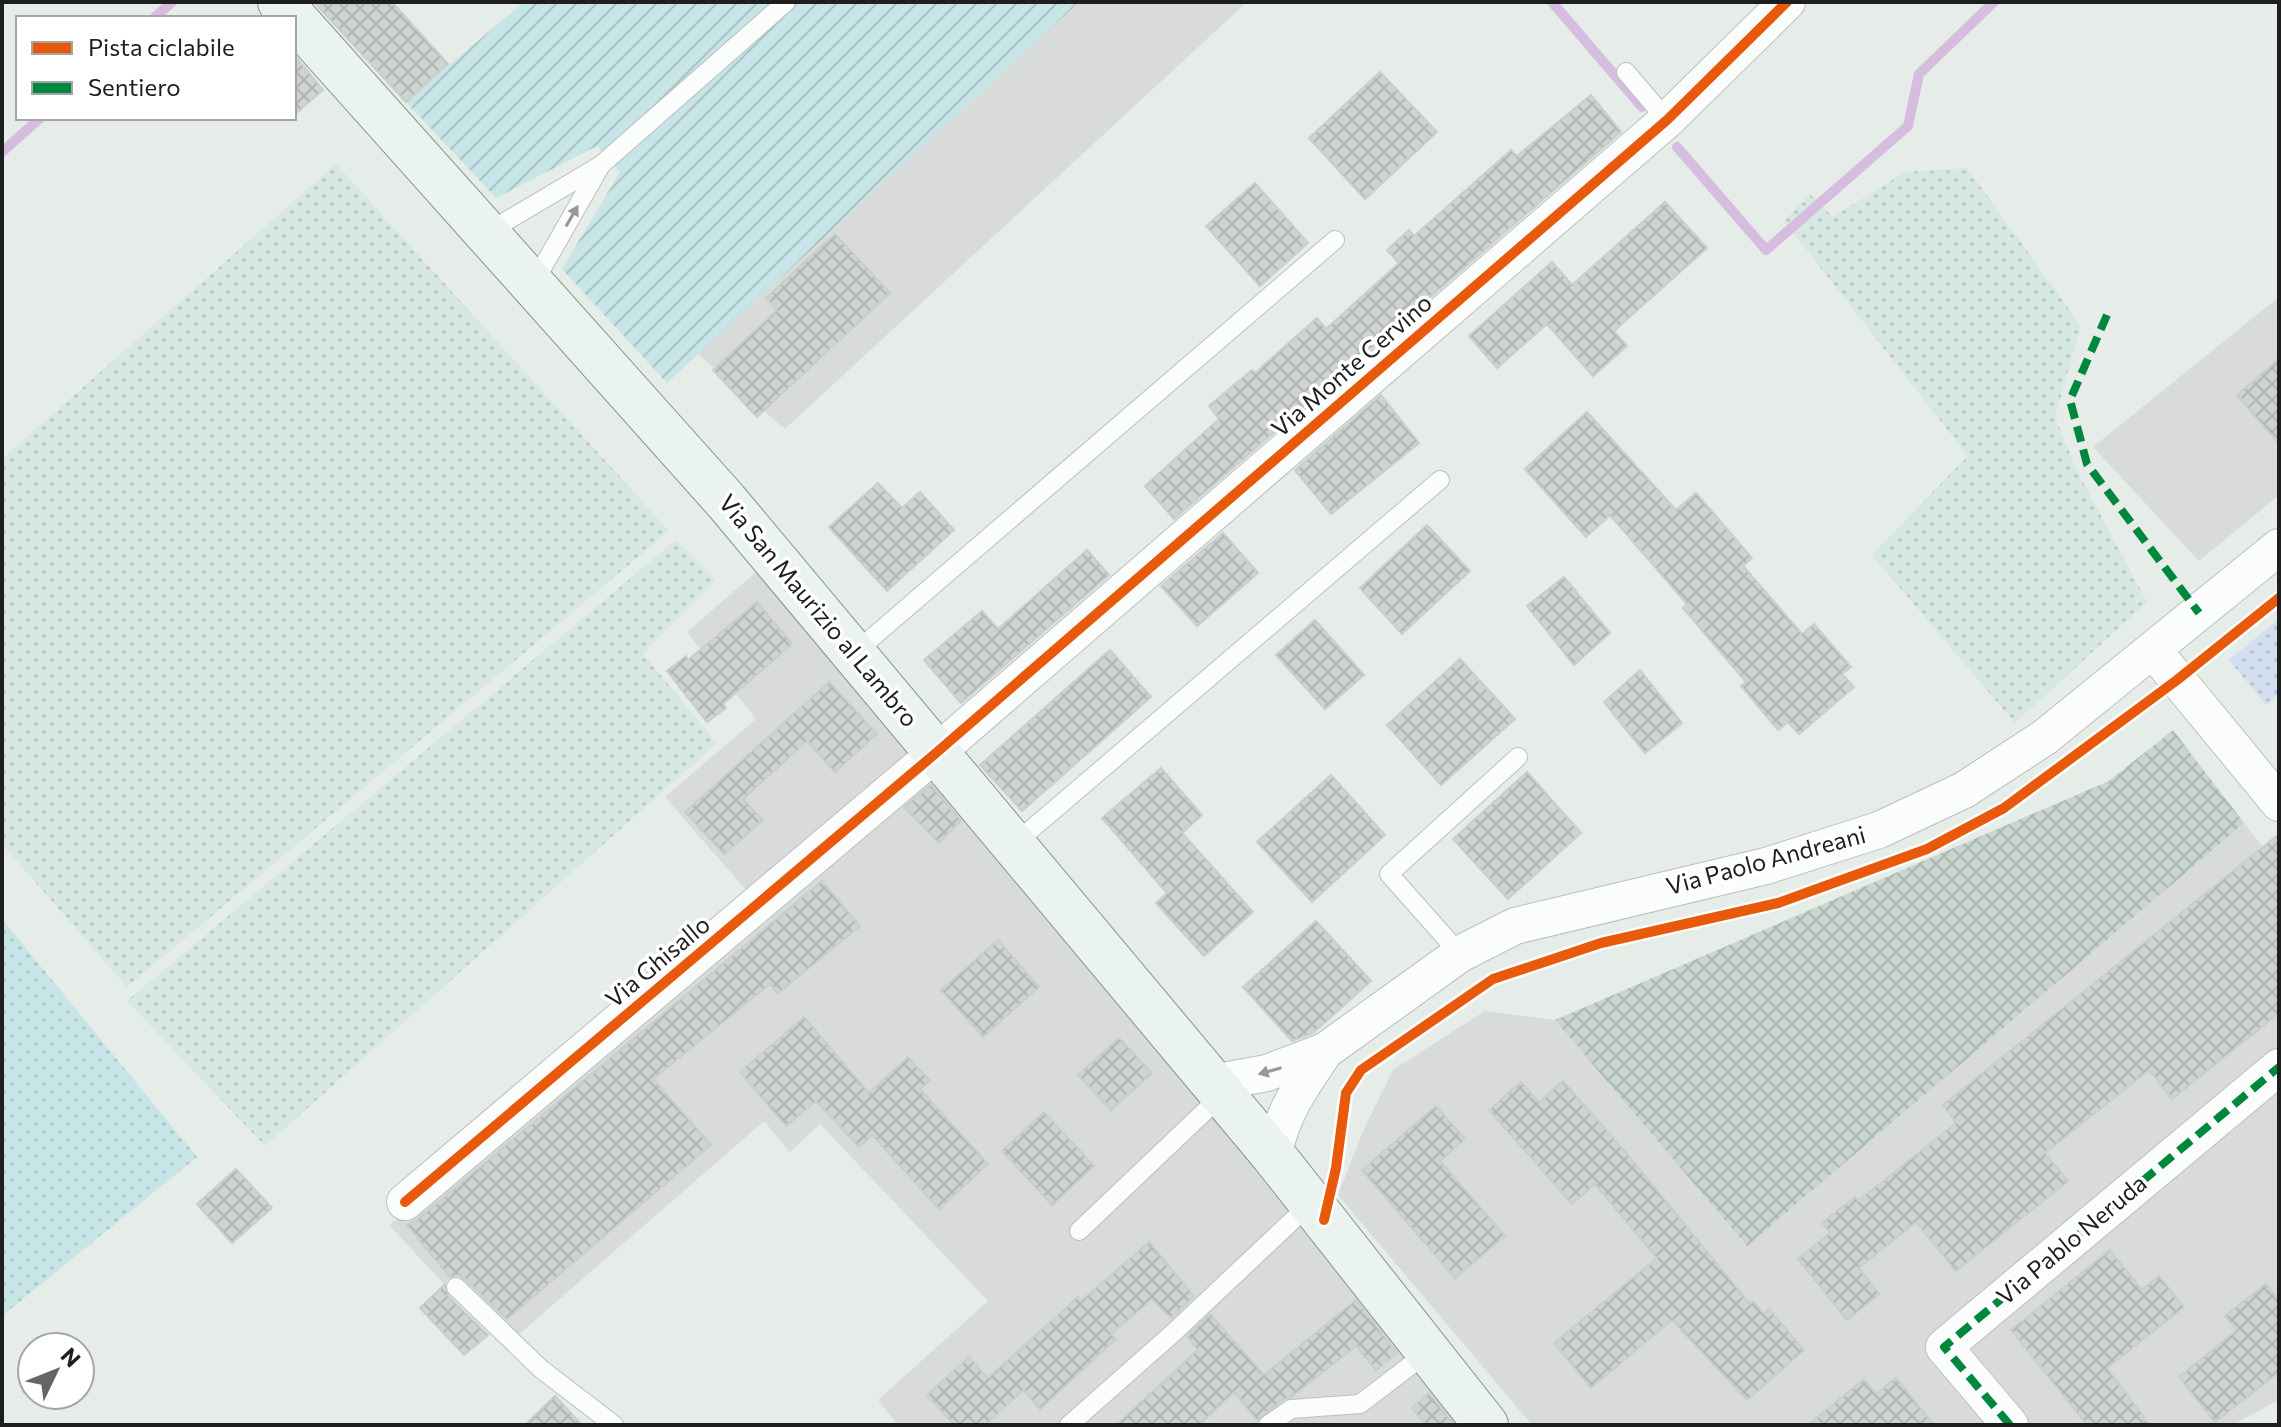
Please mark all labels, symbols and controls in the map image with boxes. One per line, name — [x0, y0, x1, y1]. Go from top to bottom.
legend — [16, 16, 296, 120]
text: Pista ciclabile — [88, 32, 235, 61]
text: Sentiero — [88, 72, 181, 101]
one-way arrow — [565, 205, 579, 227]
street label: Via Monte Cervino — [1265, 287, 1437, 442]
street label: Via San Maurizio al Lambro — [713, 488, 925, 732]
street label: Via Paolo Andreani — [1663, 819, 1869, 900]
street label: Via Ghisallo — [599, 909, 715, 1013]
one-way arrow — [1257, 1065, 1281, 1078]
street label: Via Pablo Neruda — [1990, 1168, 2152, 1310]
north arrow — [16, 1331, 96, 1411]
text: N — [55, 1342, 86, 1372]

